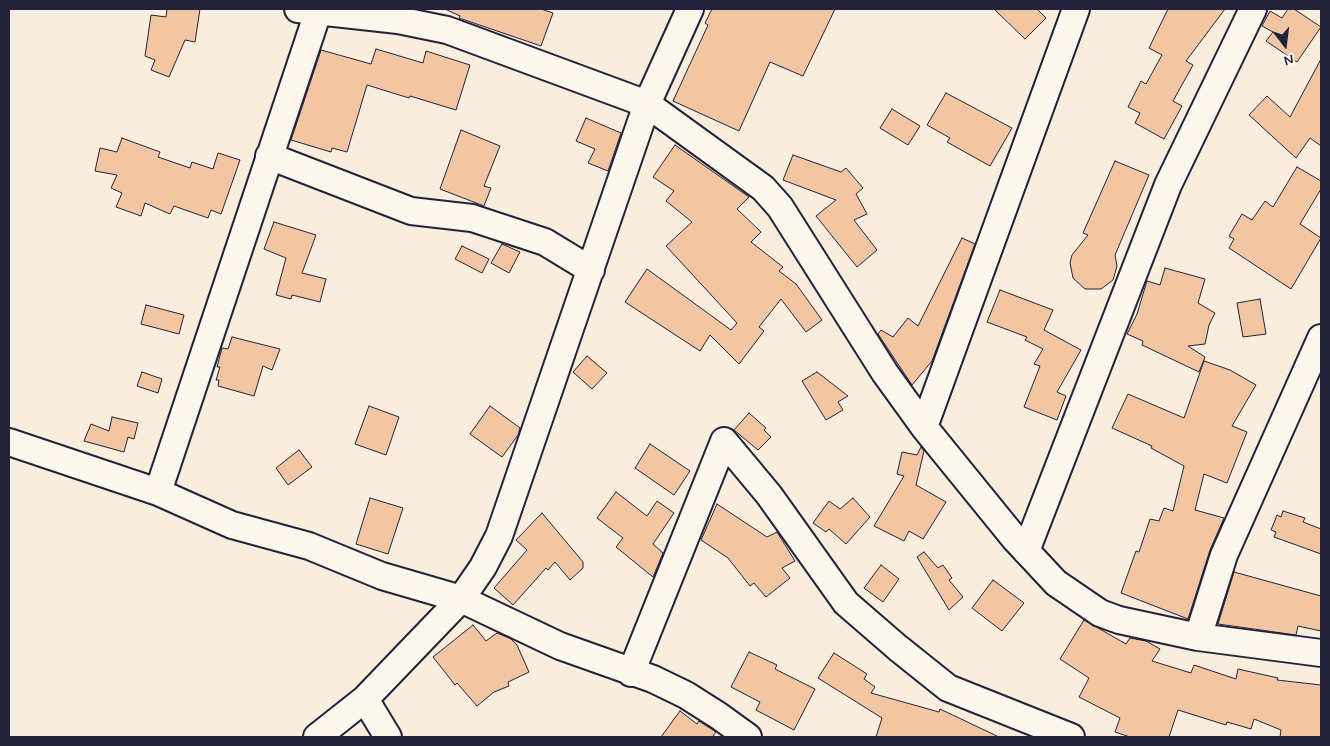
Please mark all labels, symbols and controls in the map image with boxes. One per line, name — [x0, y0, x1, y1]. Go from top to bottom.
north arrow — [1260, 20, 1310, 70]
text: N — [1282, 50, 1296, 69]

